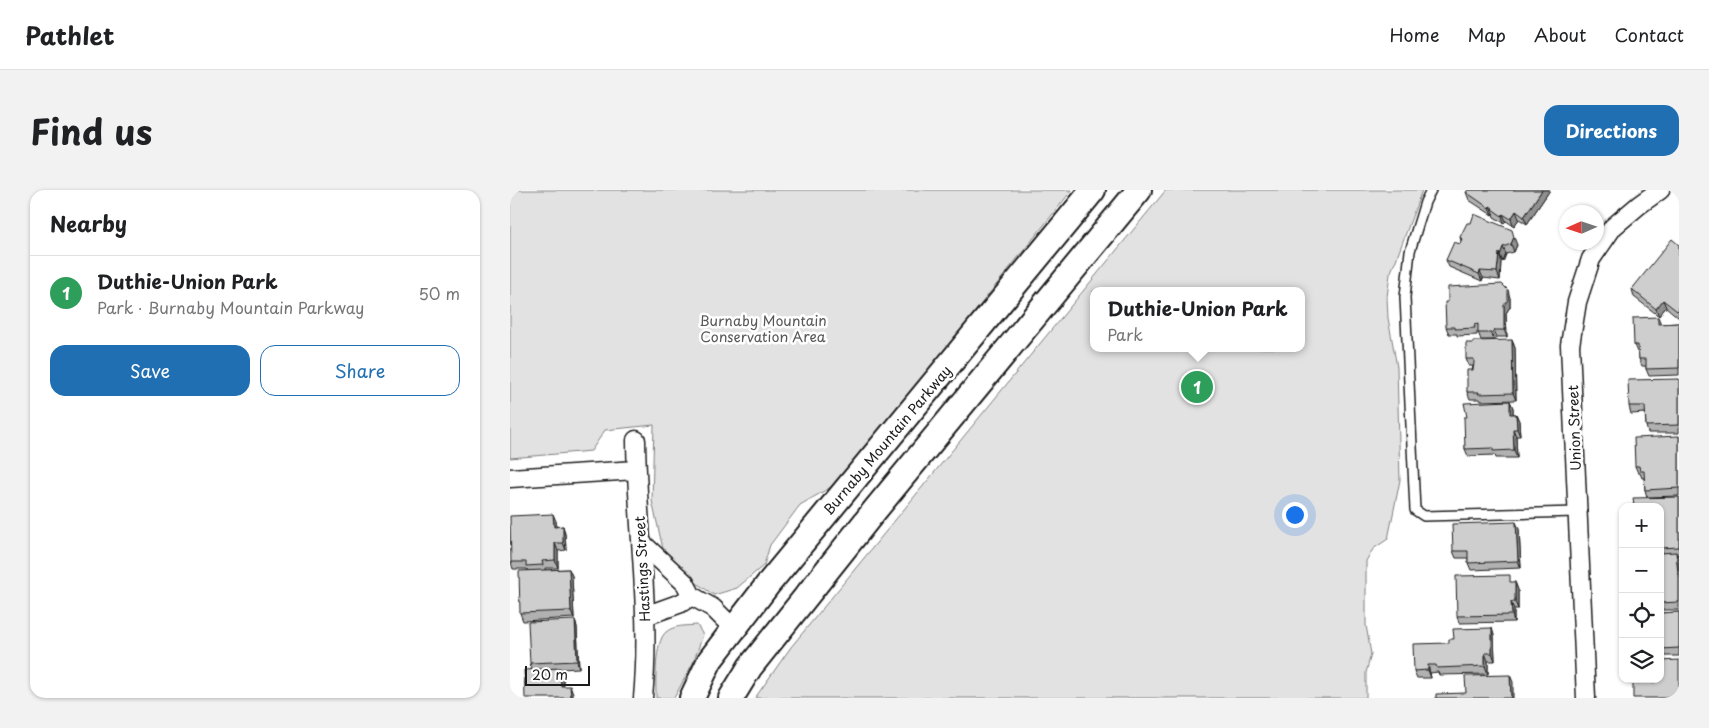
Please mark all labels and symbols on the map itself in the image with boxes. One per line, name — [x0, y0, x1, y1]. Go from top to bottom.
north arrow — [1559, 205, 1604, 250]
park label: Burnaby Mountain Conservation Area — [699, 310, 827, 347]
street label: Burnaby Mountain Parkway — [818, 361, 956, 519]
pin: 1 — [1181, 368, 1213, 406]
street label: Union Street — [1562, 384, 1586, 471]
your location — [1282, 502, 1308, 528]
street label: Hastings Street — [629, 515, 655, 622]
scale bar — [525, 663, 590, 686]

